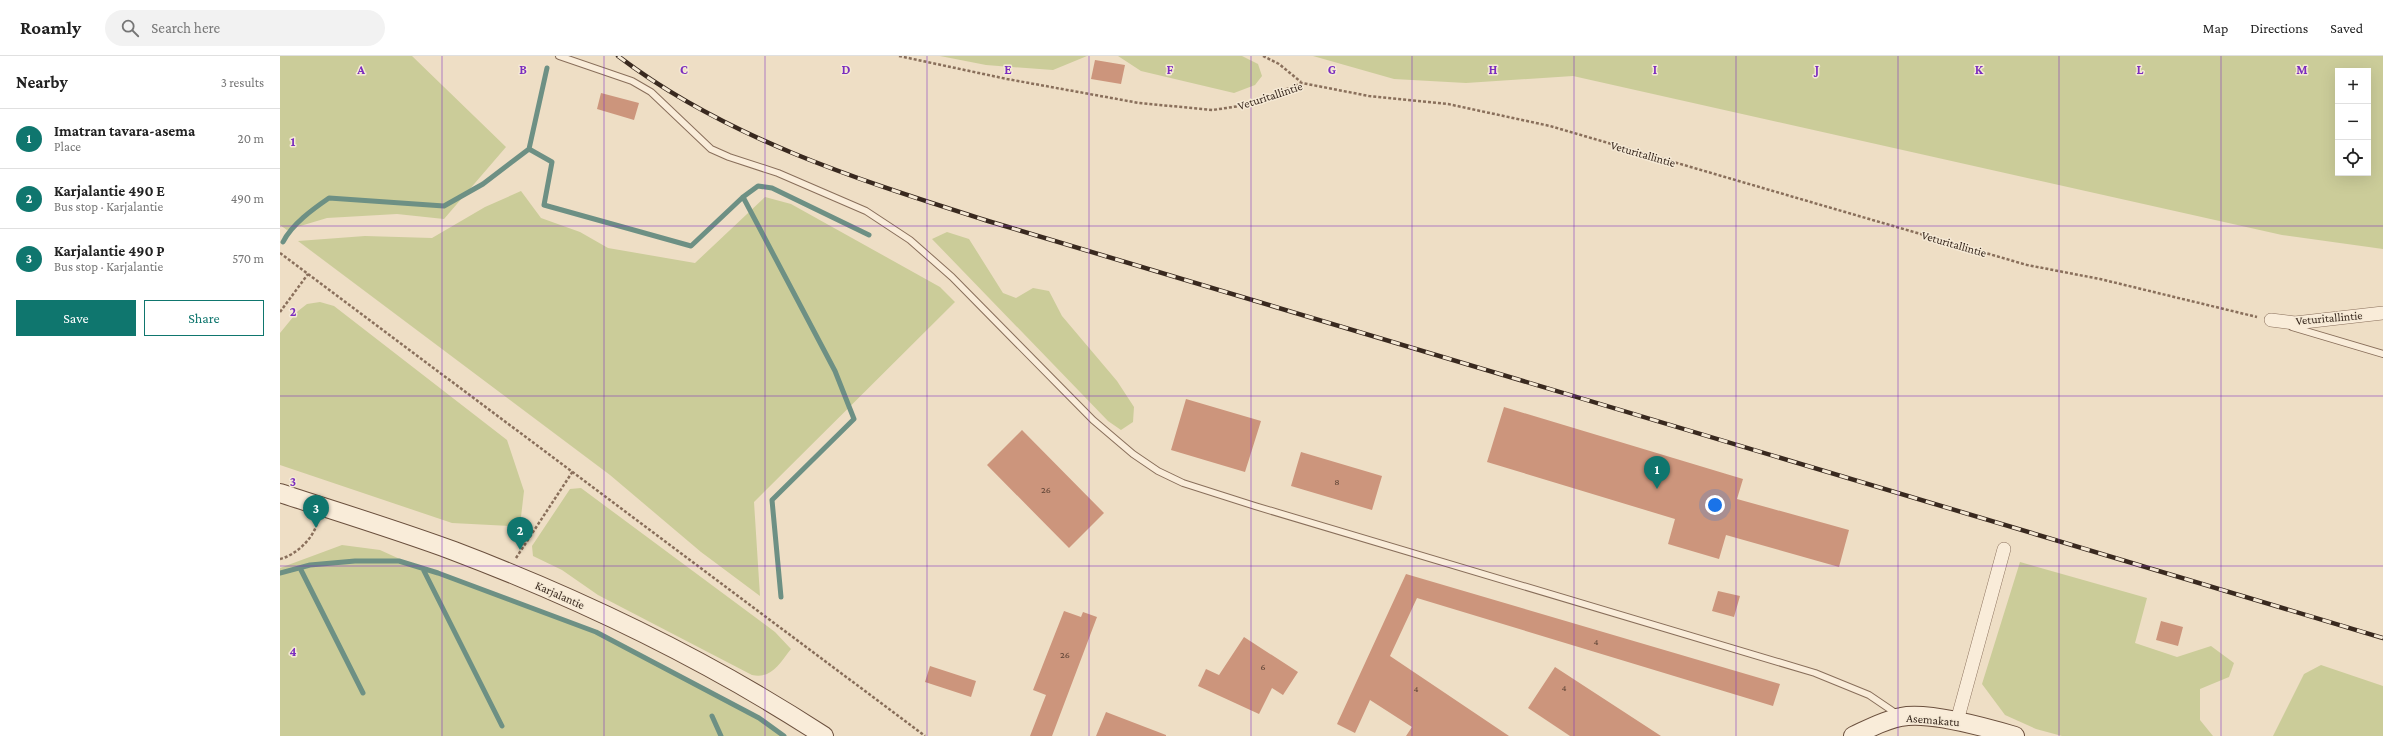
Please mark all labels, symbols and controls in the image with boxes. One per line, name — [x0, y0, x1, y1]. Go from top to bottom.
search box — [105, 10, 385, 46]
text: Roamly — [20, 17, 81, 38]
icon: search — [119, 17, 141, 39]
text: Search here — [151, 20, 220, 36]
text: Map — [2203, 20, 2228, 36]
text: Directions — [2250, 20, 2308, 36]
text: Saved — [2330, 20, 2363, 36]
text: A — [356, 62, 365, 77]
text: B — [519, 62, 527, 77]
text: C — [680, 62, 688, 77]
text: D — [842, 62, 851, 77]
text: E — [1004, 62, 1012, 77]
text: F — [1167, 62, 1174, 77]
text: G — [1328, 62, 1336, 77]
text: H — [1489, 62, 1498, 77]
text: I — [1653, 62, 1657, 77]
text: J — [1813, 62, 1819, 77]
text: K — [1975, 62, 1984, 77]
text: L — [2137, 62, 2144, 77]
text: M — [2296, 62, 2308, 77]
map controls — [2335, 68, 2371, 176]
button: + — [2335, 68, 2371, 104]
text: Nearby — [16, 73, 68, 92]
text: 3 results — [221, 75, 264, 90]
street label: Veturitallintie — [1236, 79, 1304, 113]
button: − — [2335, 104, 2371, 140]
text: Imatran tavara-asema — [54, 123, 195, 139]
text: 1 — [27, 131, 31, 146]
text: 20 m — [238, 131, 264, 146]
text: 1 — [291, 134, 296, 149]
street label: Veturitallintie — [1609, 138, 1677, 170]
text: Place — [54, 139, 81, 154]
button: locate — [2335, 140, 2371, 176]
text: Karjalantie 490 E — [54, 183, 165, 199]
text: 2 — [26, 191, 32, 206]
text: 490 m — [231, 191, 264, 206]
text: Bus stop · Karjalantie — [54, 199, 163, 214]
street label: Veturitallintie — [1920, 228, 1988, 260]
text: Karjalantie 490 P — [54, 243, 165, 259]
text: 3 — [26, 251, 32, 266]
text: 570 m — [232, 251, 264, 266]
text: Bus stop · Karjalantie — [54, 259, 163, 274]
button: Save — [16, 300, 136, 336]
button: Share — [144, 300, 264, 336]
text: 2 — [290, 304, 297, 319]
street label: Veturitallintie — [2295, 308, 2363, 328]
pin: 1 — [1644, 456, 1670, 489]
text: 3 — [290, 474, 296, 489]
house number: 8 — [1334, 476, 1340, 487]
house number: 26 — [1041, 484, 1051, 495]
pin: 3 — [303, 495, 329, 528]
your location — [1705, 495, 1725, 515]
pin: 2 — [507, 517, 533, 550]
street label: Karjalantie — [533, 578, 587, 612]
house number: 4 — [1593, 636, 1599, 647]
text: 4 — [289, 644, 297, 659]
house number: 26 — [1060, 649, 1070, 660]
house number: 6 — [1260, 661, 1266, 672]
house number: 4 — [1561, 682, 1567, 693]
house number: 4 — [1413, 683, 1419, 694]
street label: Asemakatu — [1906, 711, 1961, 729]

